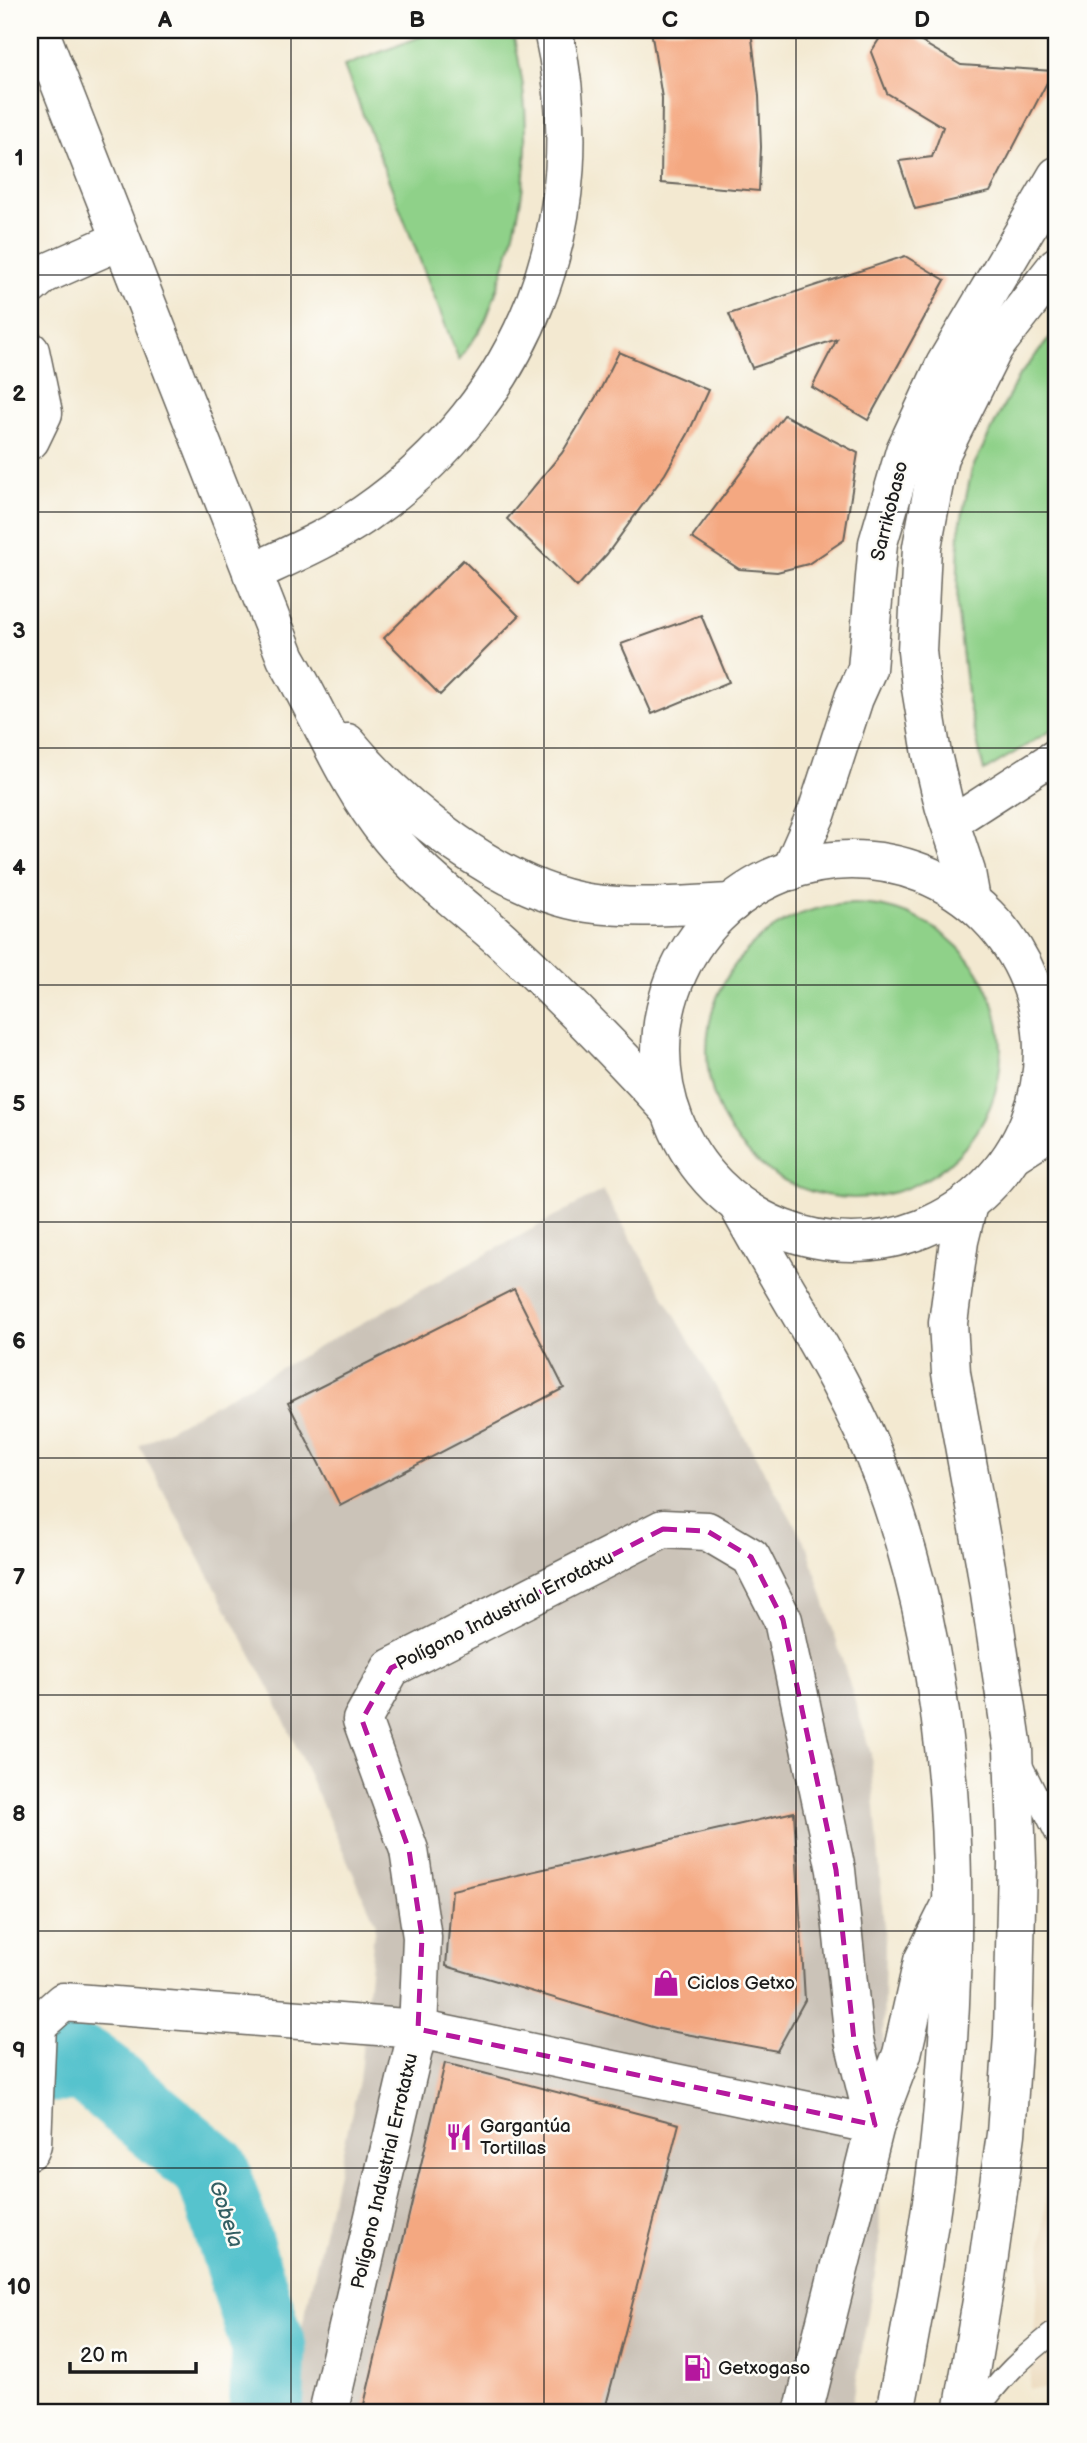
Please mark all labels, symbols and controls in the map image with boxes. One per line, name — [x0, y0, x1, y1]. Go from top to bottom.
text: A — [157, 6, 173, 34]
text: B — [409, 6, 425, 34]
text: C — [662, 6, 678, 34]
text: D — [914, 6, 930, 34]
text: 1 — [14, 144, 24, 172]
text: 2 — [12, 380, 26, 408]
street label: Sarrikobaso — [867, 459, 913, 563]
text: 3 — [12, 617, 26, 645]
text: 4 — [12, 854, 26, 882]
text: 5 — [12, 1090, 26, 1118]
text: 6 — [12, 1327, 26, 1355]
street label: Polígono Industrial Errotatxu — [392, 1546, 618, 1676]
text: 7 — [13, 1563, 26, 1591]
text: 8 — [12, 1800, 26, 1828]
shop icon: Ciclos Getxo — [651, 1968, 681, 1998]
place label: Ciclos Getxo — [687, 1972, 795, 1995]
text: 9 — [12, 2037, 26, 2065]
street label: Polígono Industrial Errotatxu — [347, 2051, 423, 2291]
place label: Gargantúa Tortillas — [480, 2115, 571, 2160]
restaurant icon: Gargantúa Tortillas — [444, 2122, 474, 2152]
water label: Gobela — [204, 2178, 248, 2250]
text: 10 — [7, 2273, 31, 2301]
scale bar — [70, 2331, 196, 2375]
text: 20 m — [80, 2343, 128, 2368]
fuel station icon: Getxogaso — [682, 2353, 712, 2383]
place label: Getxogaso — [718, 2357, 810, 2380]

